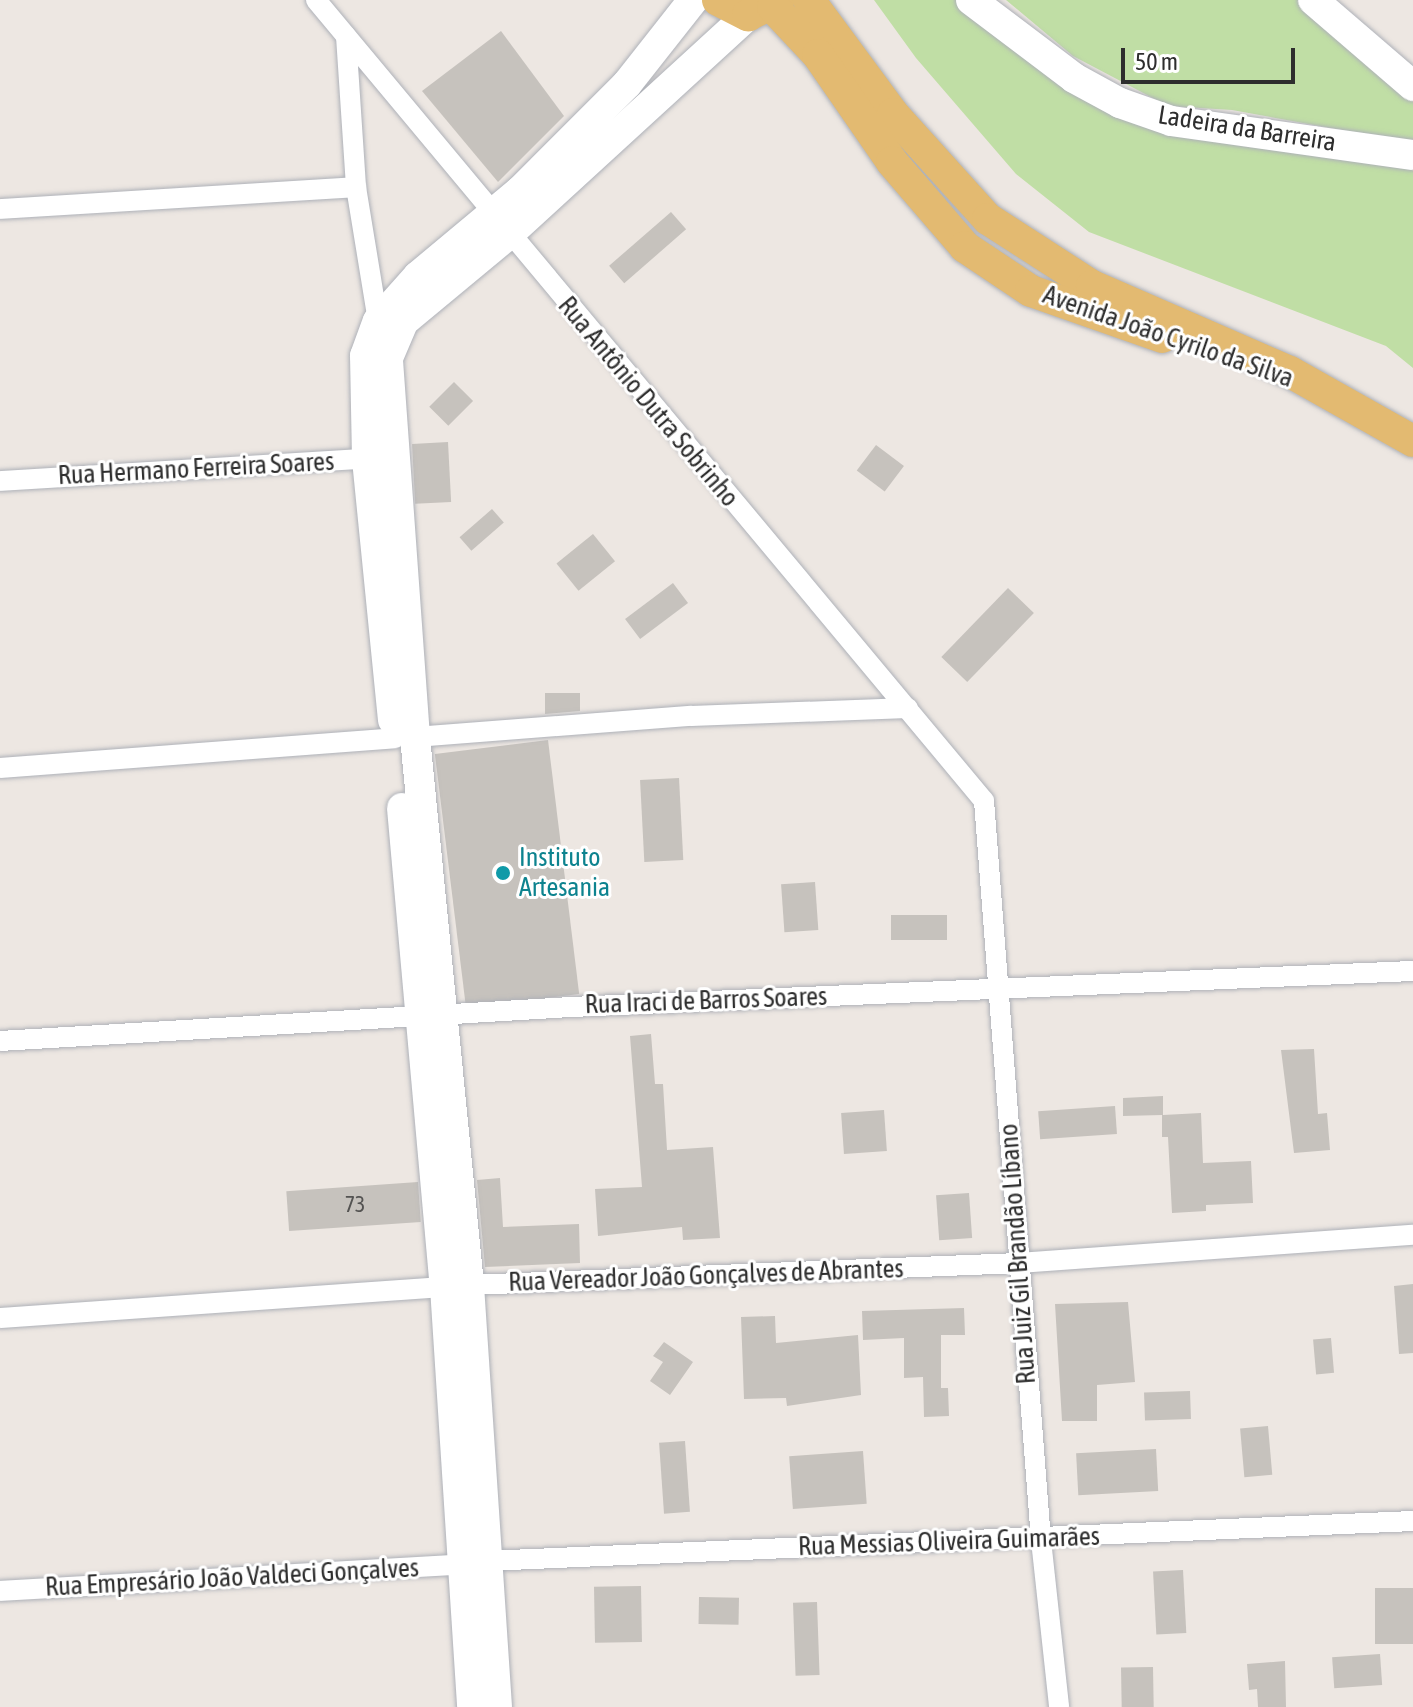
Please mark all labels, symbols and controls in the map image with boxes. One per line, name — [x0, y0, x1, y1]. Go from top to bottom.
scale bar — [1125, 32, 1299, 82]
text: 50 m — [1135, 48, 1178, 75]
street label: Ladeira da Barreira — [1156, 100, 1338, 158]
street label: Avenida João Cyrilo da Silva — [1039, 280, 1297, 394]
street label: Rua Antônio Dutra Sobrinho — [551, 291, 745, 513]
street label: Rua Hermano Ferreira Soares — [57, 446, 335, 492]
place label: Instituto Artesania — [519, 842, 610, 904]
marker: Instituto Artesania — [494, 864, 512, 882]
street label: Rua Iraci de Barros Soares — [584, 981, 828, 1021]
street label: Rua Juiz Gil Brandão Líbano — [993, 1123, 1043, 1385]
house number: 73 — [345, 1192, 365, 1218]
street label: Rua Vereador João Gonçalves de Abrantes — [508, 1254, 904, 1298]
street label: Rua Messias Oliveira Guimarães — [798, 1521, 1100, 1563]
street label: Rua Empresário João Valdeci Gonçalves — [44, 1553, 420, 1603]

